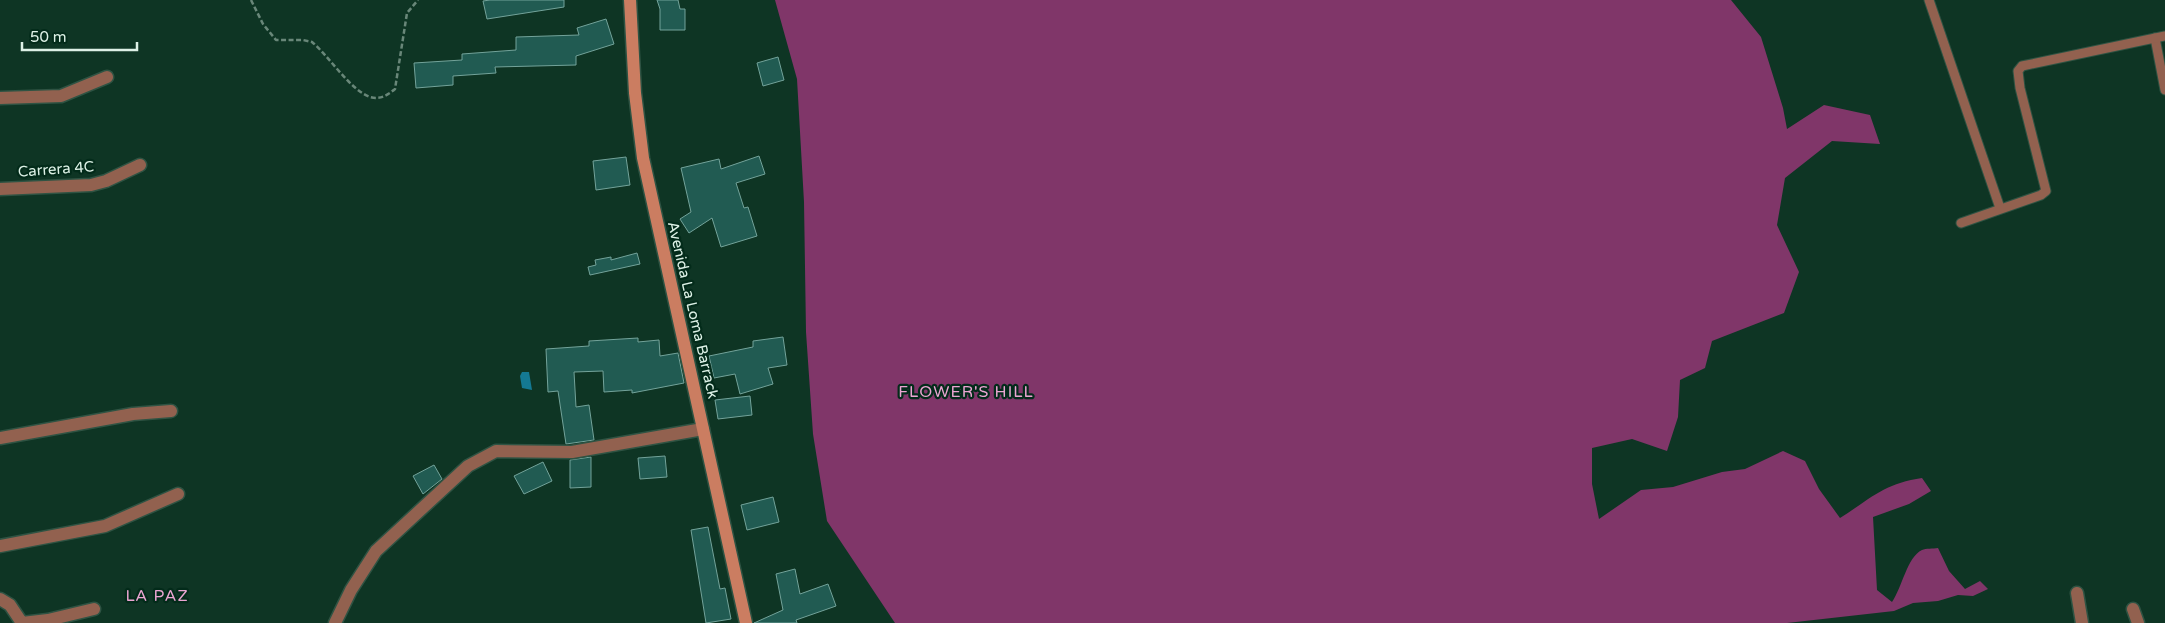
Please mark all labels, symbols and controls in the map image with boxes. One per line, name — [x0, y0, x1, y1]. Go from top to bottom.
scale bar — [22, 20, 138, 52]
text: 50 m — [30, 28, 67, 46]
street label: Carrera 4C — [17, 157, 95, 181]
street label: Avenida La Loma Barrack — [664, 220, 722, 400]
district label: FLOWER'S HILL — [898, 382, 1034, 402]
district label: LA PAZ — [125, 586, 189, 606]

